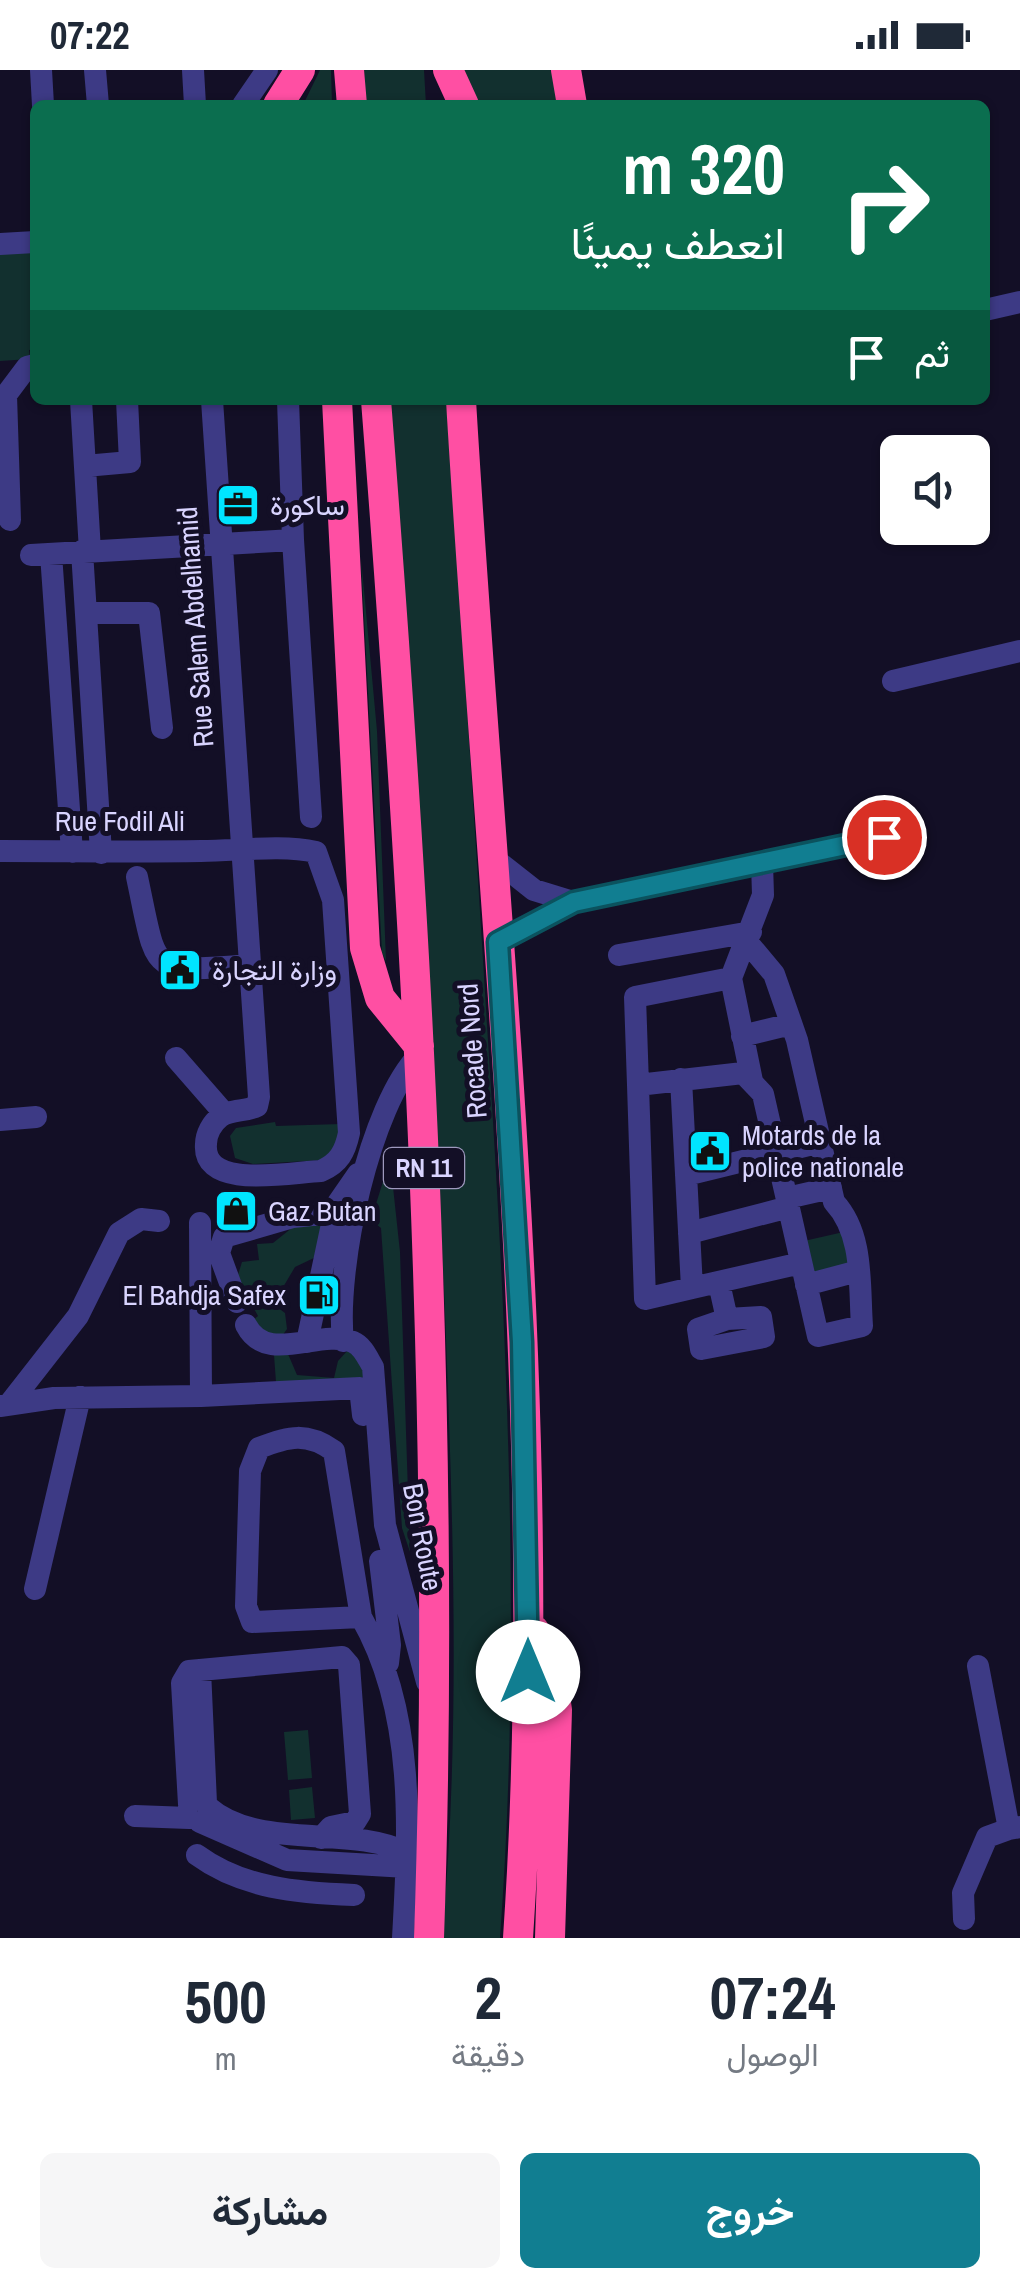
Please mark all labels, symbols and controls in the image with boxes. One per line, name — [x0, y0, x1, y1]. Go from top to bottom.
text: 07:22 — [50, 10, 130, 61]
text: 320 m — [622, 122, 785, 216]
icon: right — [820, 140, 950, 270]
text: انعطف يمينًا — [570, 212, 785, 273]
text: ثم — [914, 328, 950, 379]
icon: arrive — [839, 330, 894, 385]
map controls — [880, 435, 990, 545]
button: sound — [880, 435, 990, 545]
office icon: ساكورة — [215, 482, 261, 528]
place label: ساكورة — [270, 486, 345, 524]
street label: Rue Salem Abdelhamid — [168, 505, 222, 749]
pin — [842, 795, 927, 880]
street label: Rue Fodil Ali — [55, 802, 185, 840]
icon: arrive — [857, 810, 912, 865]
public building icon: وزارة التجارة — [157, 947, 203, 993]
place label: وزارة التجارة — [212, 951, 337, 989]
street label: Rocade Nord — [448, 982, 496, 1120]
place label: Motards de la police nationale — [742, 1116, 904, 1186]
public building icon: Motards de la police nationale — [687, 1128, 733, 1174]
road number: RN 11 — [384, 1148, 464, 1188]
shop icon: Gaz Butan — [213, 1188, 259, 1234]
place label: Gaz Butan — [268, 1192, 377, 1230]
fuel station icon: El Bahdja Safex — [296, 1272, 342, 1318]
place label: El Bahdja Safex — [123, 1276, 287, 1314]
street label: Bon Route — [394, 1480, 452, 1594]
position arrow — [476, 1620, 580, 1724]
text: 2 — [474, 1957, 502, 2038]
text: 07:24 — [710, 1957, 836, 2038]
text: 500 — [185, 1961, 267, 2042]
text: دقيقة — [451, 2033, 525, 2076]
text: الوصول — [726, 2033, 819, 2076]
text: m — [215, 2037, 236, 2080]
button: مشاركة — [40, 2153, 500, 2268]
button: خروج — [520, 2153, 980, 2268]

